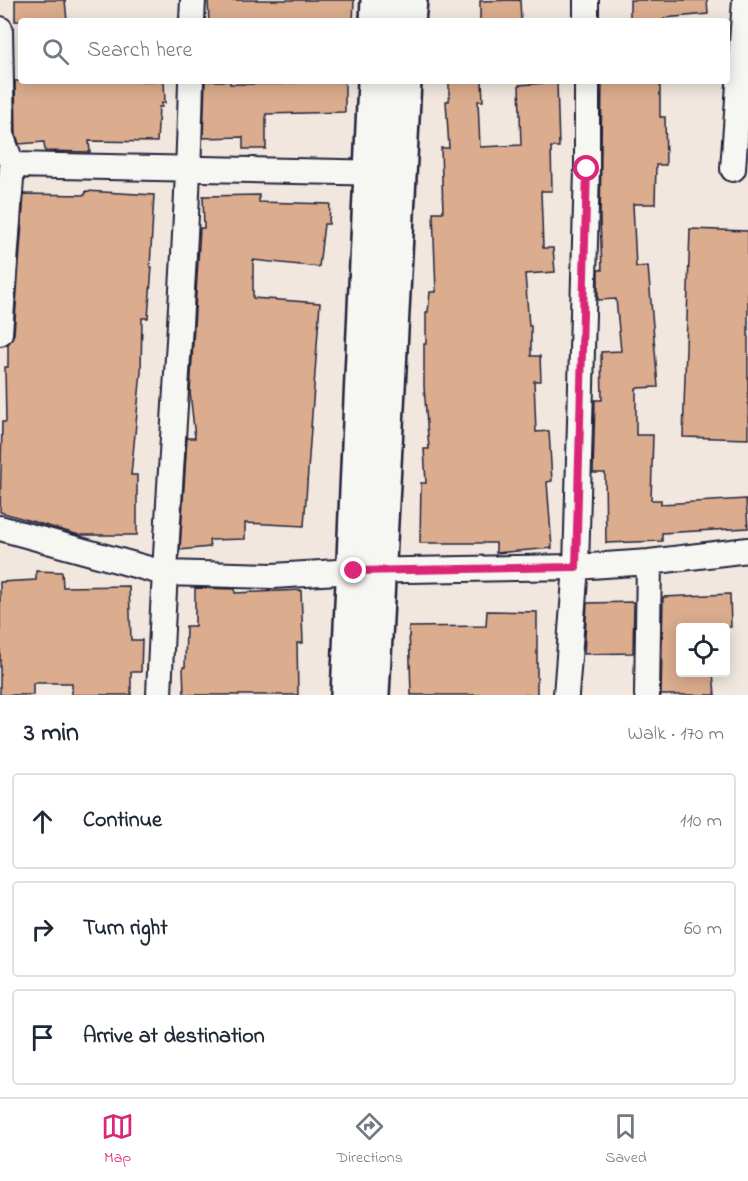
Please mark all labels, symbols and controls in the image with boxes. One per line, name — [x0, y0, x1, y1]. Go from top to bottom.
search box — [18, 18, 730, 84]
icon: search — [39, 35, 72, 68]
text: Search here — [87, 35, 192, 67]
route start — [573, 155, 599, 181]
route end — [340, 557, 366, 583]
map controls — [676, 623, 730, 677]
button: locate — [676, 623, 730, 677]
text: 3 min — [24, 715, 79, 753]
text: Walk · 170 m — [628, 720, 724, 749]
icon: ahead — [26, 805, 59, 838]
text: Continue — [83, 805, 162, 837]
text: 110 m — [680, 807, 722, 836]
icon: right — [26, 913, 59, 946]
text: Turn right — [83, 913, 168, 945]
text: 60 m — [684, 915, 722, 944]
icon: arrive — [26, 1021, 59, 1054]
text: Arrive at destination — [83, 1021, 265, 1053]
tab: Map — [101, 1110, 134, 1170]
tab: Directions — [336, 1110, 403, 1170]
tab: Saved — [605, 1110, 647, 1170]

